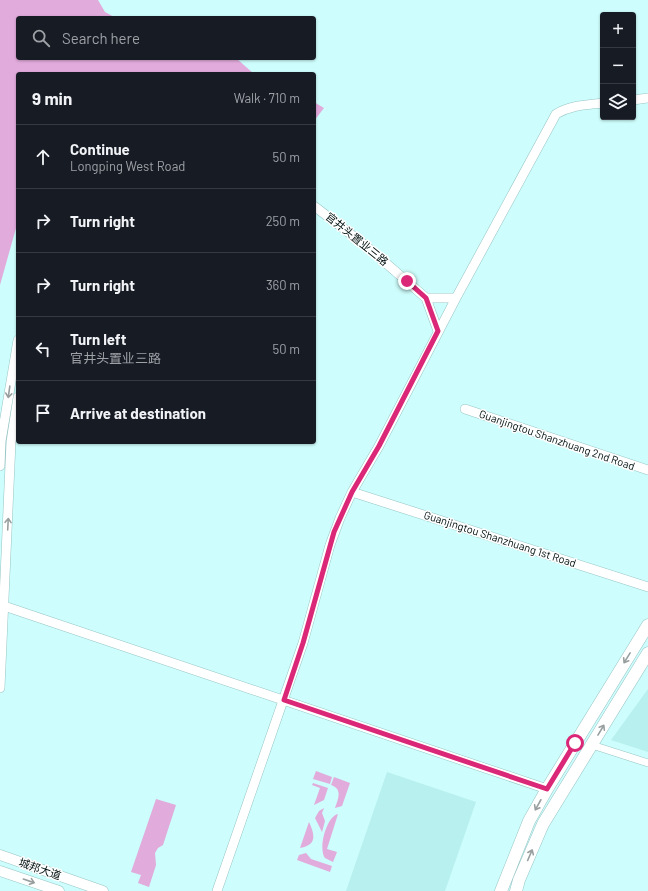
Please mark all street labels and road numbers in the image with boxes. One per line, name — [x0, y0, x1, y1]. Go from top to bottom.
street label: 官井头置业三路 — [323, 209, 391, 268]
street label: Guanjingtou Shanzhuang 2nd Road — [478, 407, 637, 472]
street label: Guanjingtou Shanzhuang 1st Road — [422, 508, 578, 569]
street label: 城邦大道 — [17, 855, 63, 882]

